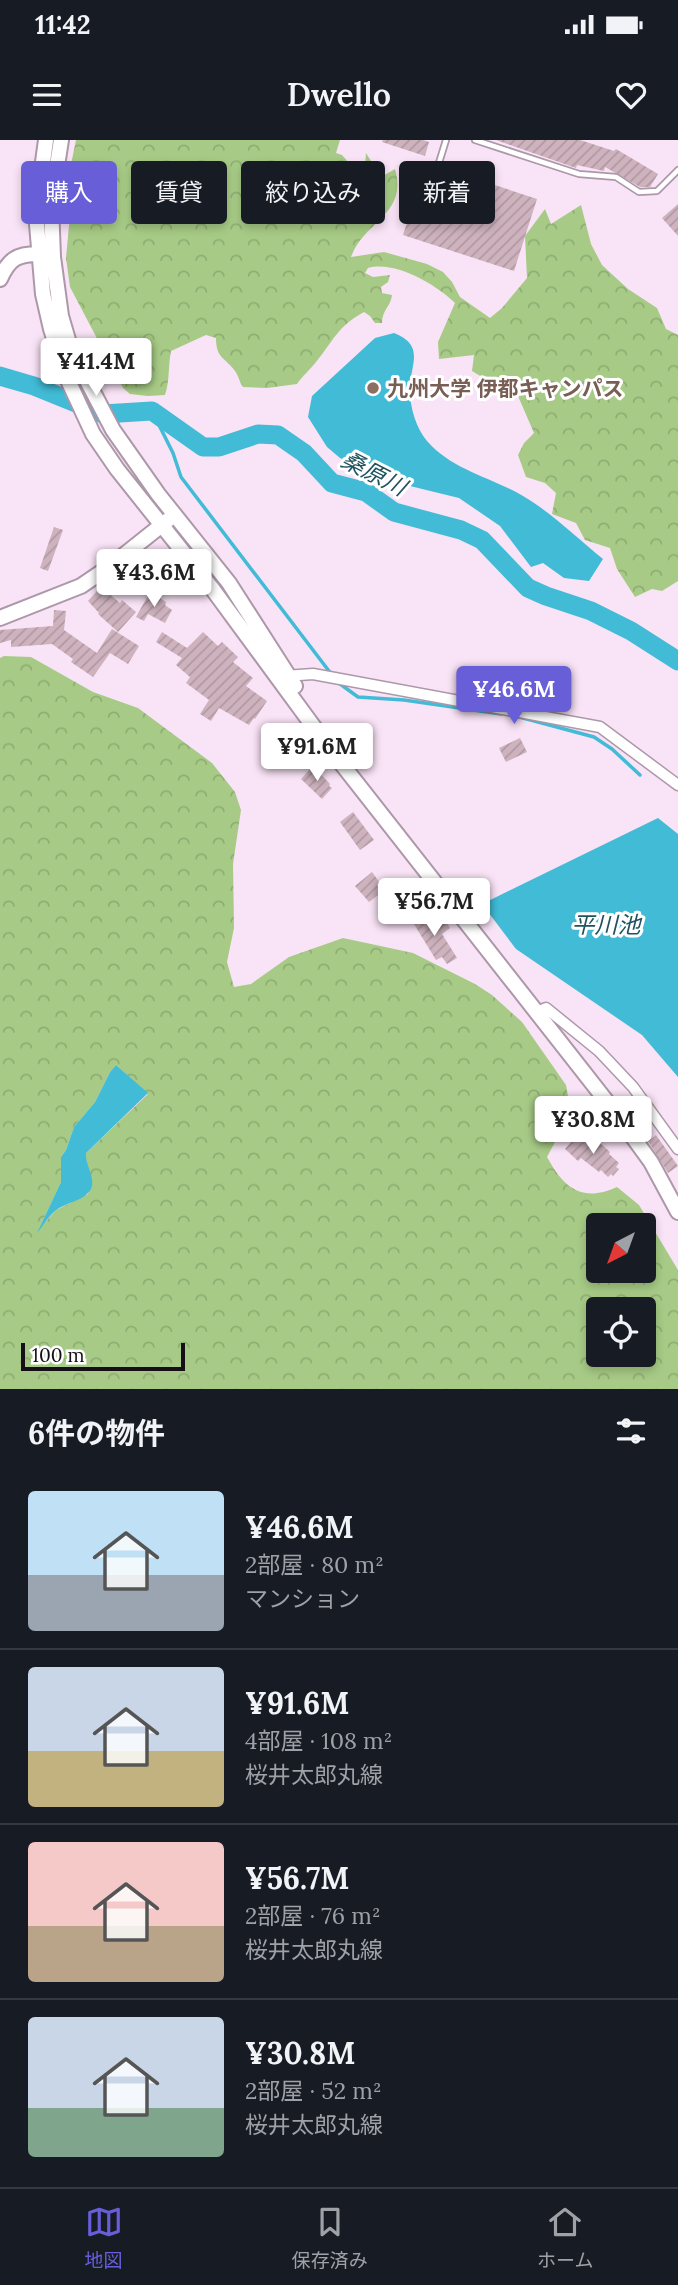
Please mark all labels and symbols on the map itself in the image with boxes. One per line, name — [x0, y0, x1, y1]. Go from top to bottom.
pin: ¥41.4M — [39, 338, 153, 398]
place label: 九州大学 伊都キャンパス — [387, 375, 624, 402]
marker: 九州大学 伊都キャンパス — [365, 380, 381, 396]
water label: 桑原川 — [337, 444, 414, 503]
pin: ¥43.6M — [97, 550, 211, 609]
pin: ¥46.6M — [457, 666, 571, 726]
pin: ¥91.6M — [260, 724, 374, 783]
pin: ¥56.7M — [377, 878, 491, 938]
water label: 平川池 — [572, 910, 643, 939]
pin: ¥30.8M — [536, 1096, 650, 1156]
north arrow — [586, 1213, 656, 1283]
scale bar — [21, 1340, 186, 1372]

